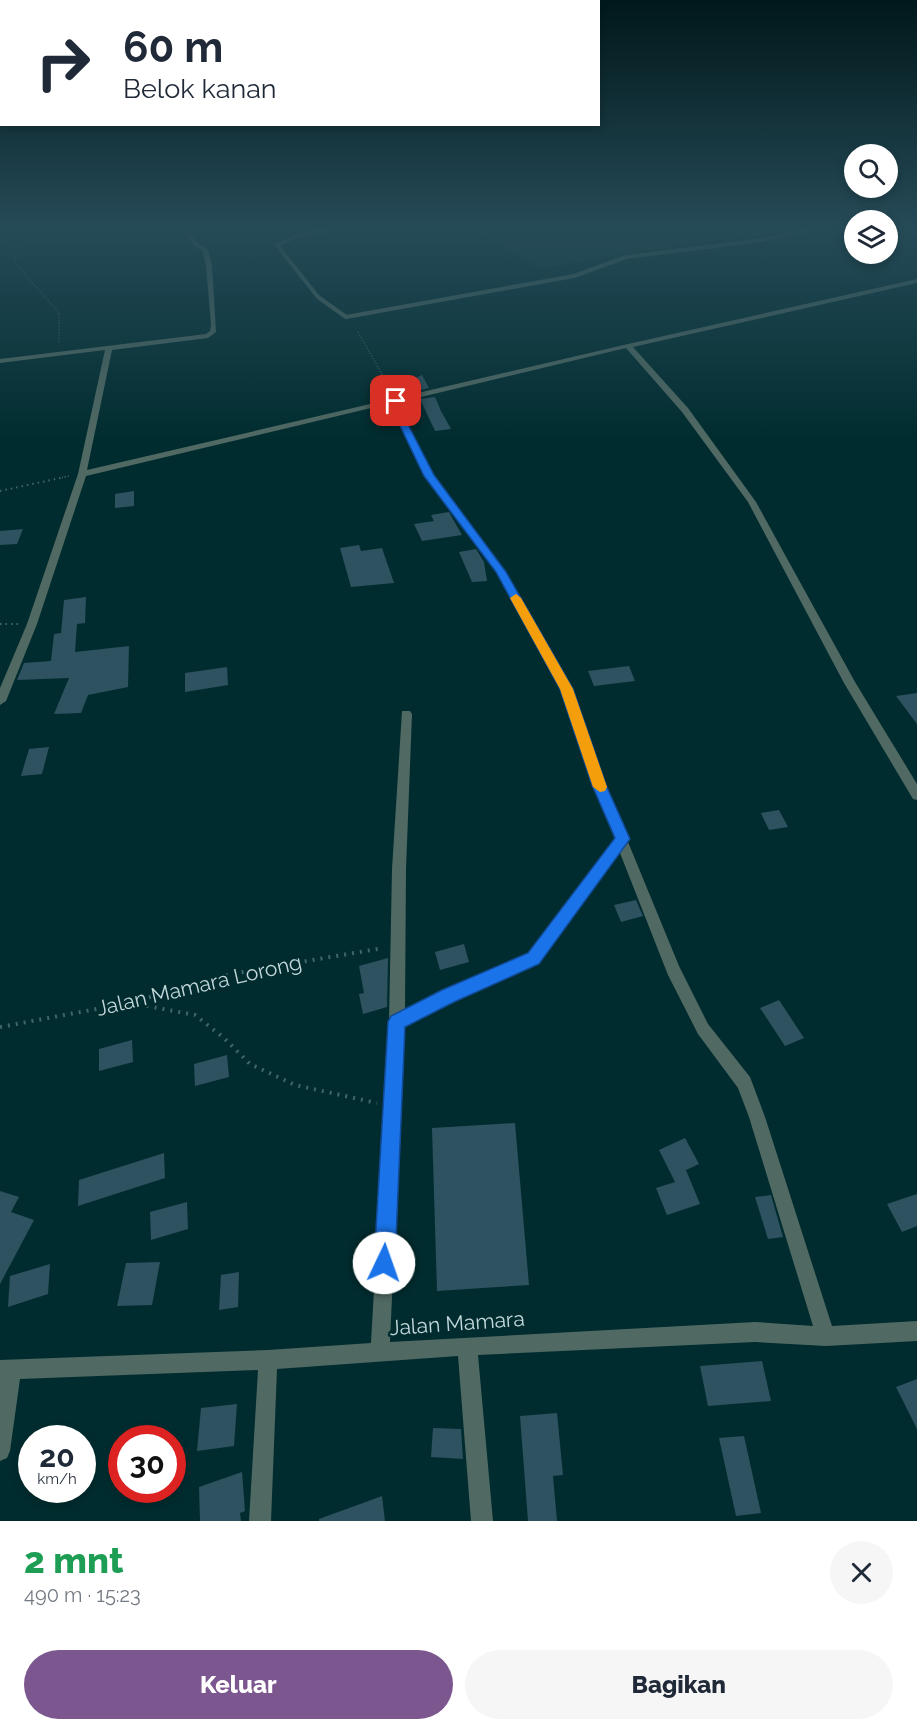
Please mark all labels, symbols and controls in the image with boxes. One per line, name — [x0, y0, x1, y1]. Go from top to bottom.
text: 60 m — [123, 23, 223, 72]
icon: right — [24, 24, 102, 102]
text: Belok kanan — [123, 73, 277, 104]
map controls — [844, 144, 898, 264]
button: search — [844, 144, 898, 198]
button: layers — [844, 210, 898, 264]
pin — [370, 375, 421, 426]
icon: arrive — [379, 384, 412, 417]
street label: Jalan Mamara Lorong — [94, 949, 304, 1021]
position arrow — [352, 1231, 416, 1295]
street label: Jalan Mamara — [389, 1306, 525, 1340]
speed limit sign: 30 — [108, 1425, 186, 1503]
text: 20 — [39, 1439, 75, 1474]
text: km/h — [37, 1470, 77, 1488]
text: 2 mnt — [24, 1539, 123, 1581]
button: close — [830, 1541, 893, 1604]
text: 490 m · 15:23 — [24, 1583, 141, 1607]
button: Keluar — [24, 1650, 453, 1719]
button: Bagikan — [465, 1650, 893, 1719]

